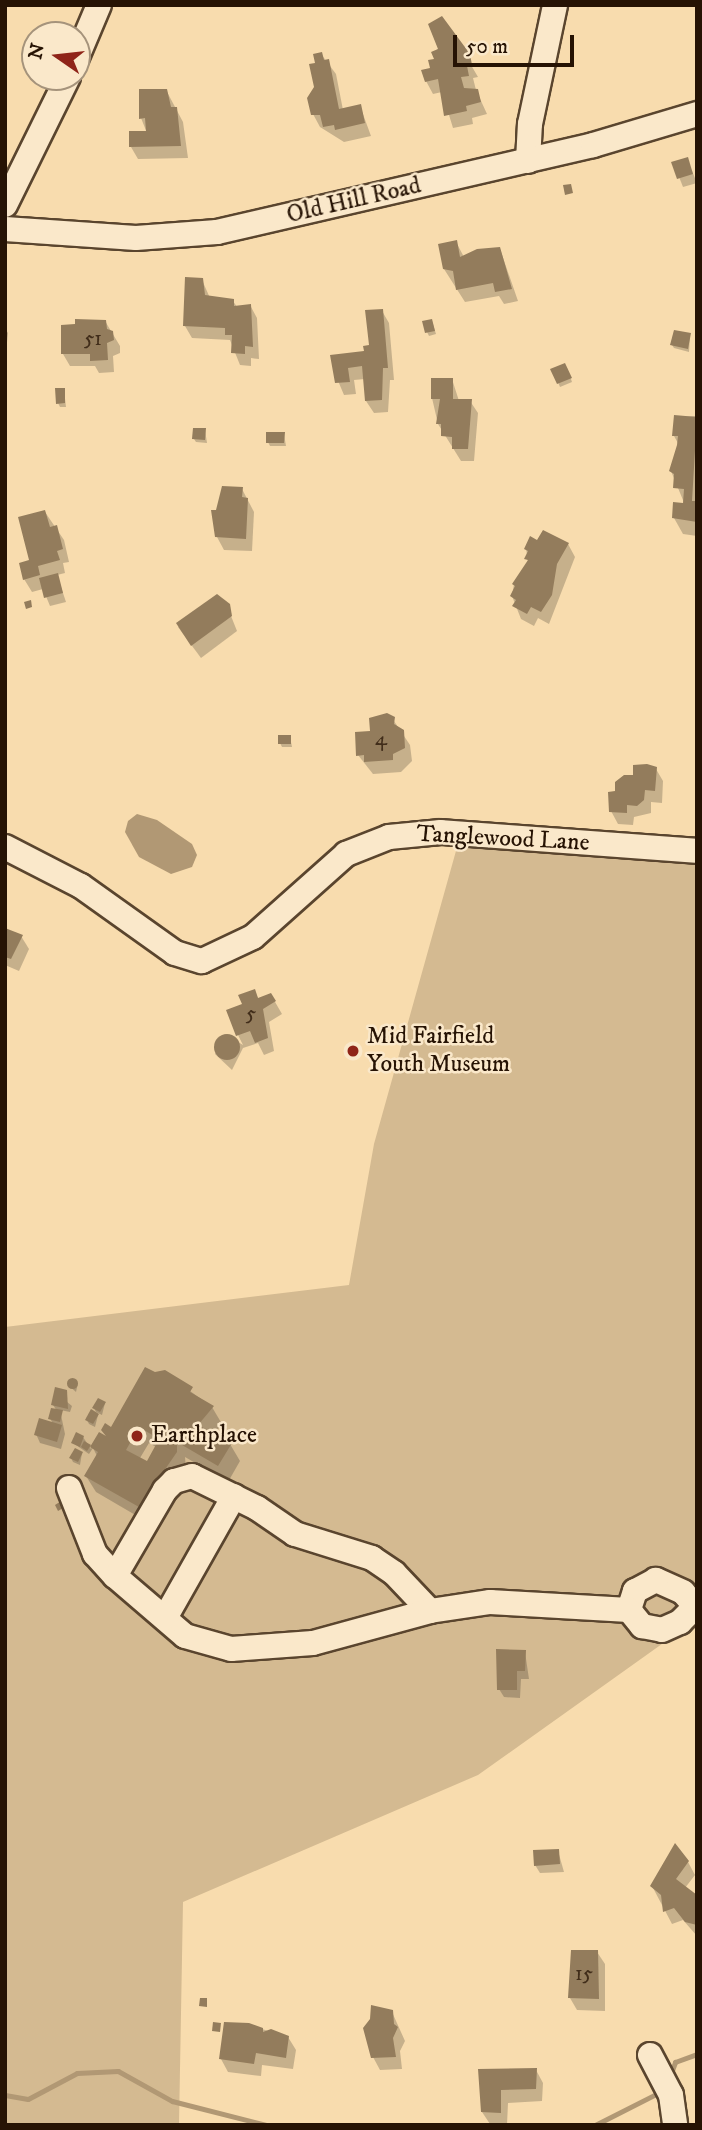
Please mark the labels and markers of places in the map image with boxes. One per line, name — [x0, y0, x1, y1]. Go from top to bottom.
place label: Mid Fairfield Youth Museum — [367, 1023, 510, 1079]
marker: Mid Fairfield Youth Museum — [345, 1043, 361, 1059]
place label: Earthplace — [151, 1422, 257, 1450]
marker: Earthplace — [129, 1428, 145, 1444]

